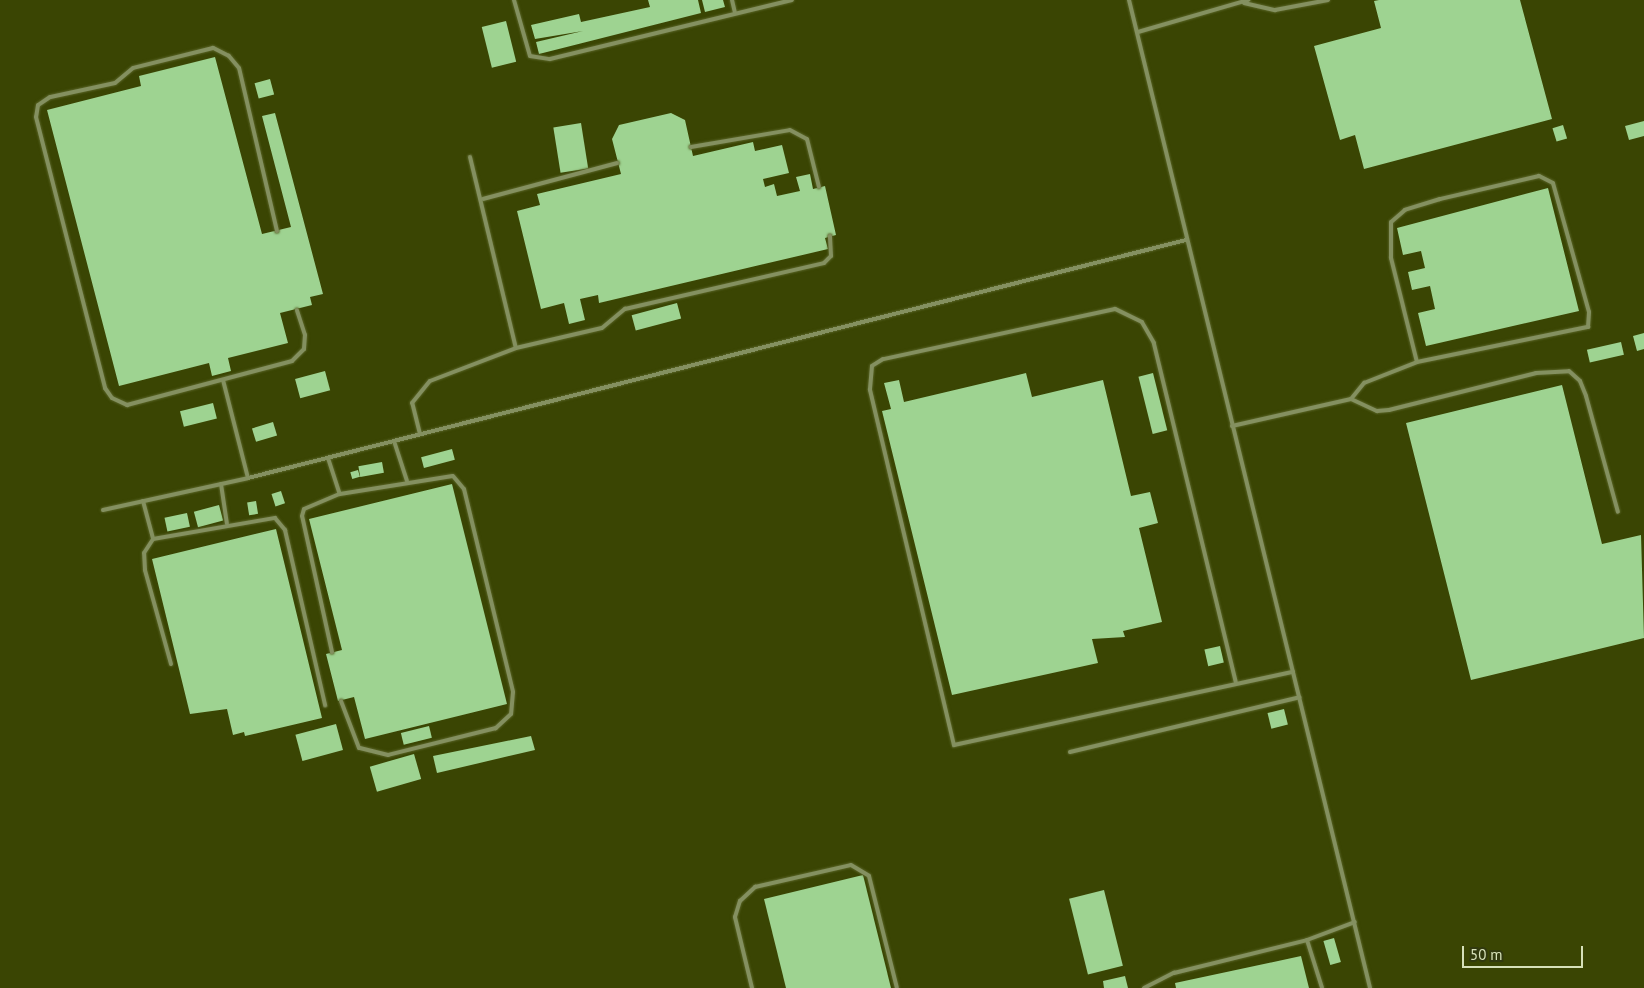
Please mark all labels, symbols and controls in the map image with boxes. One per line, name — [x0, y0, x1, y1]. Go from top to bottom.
scale bar — [1464, 936, 1585, 968]
text: 50 m — [1470, 945, 1503, 964]

